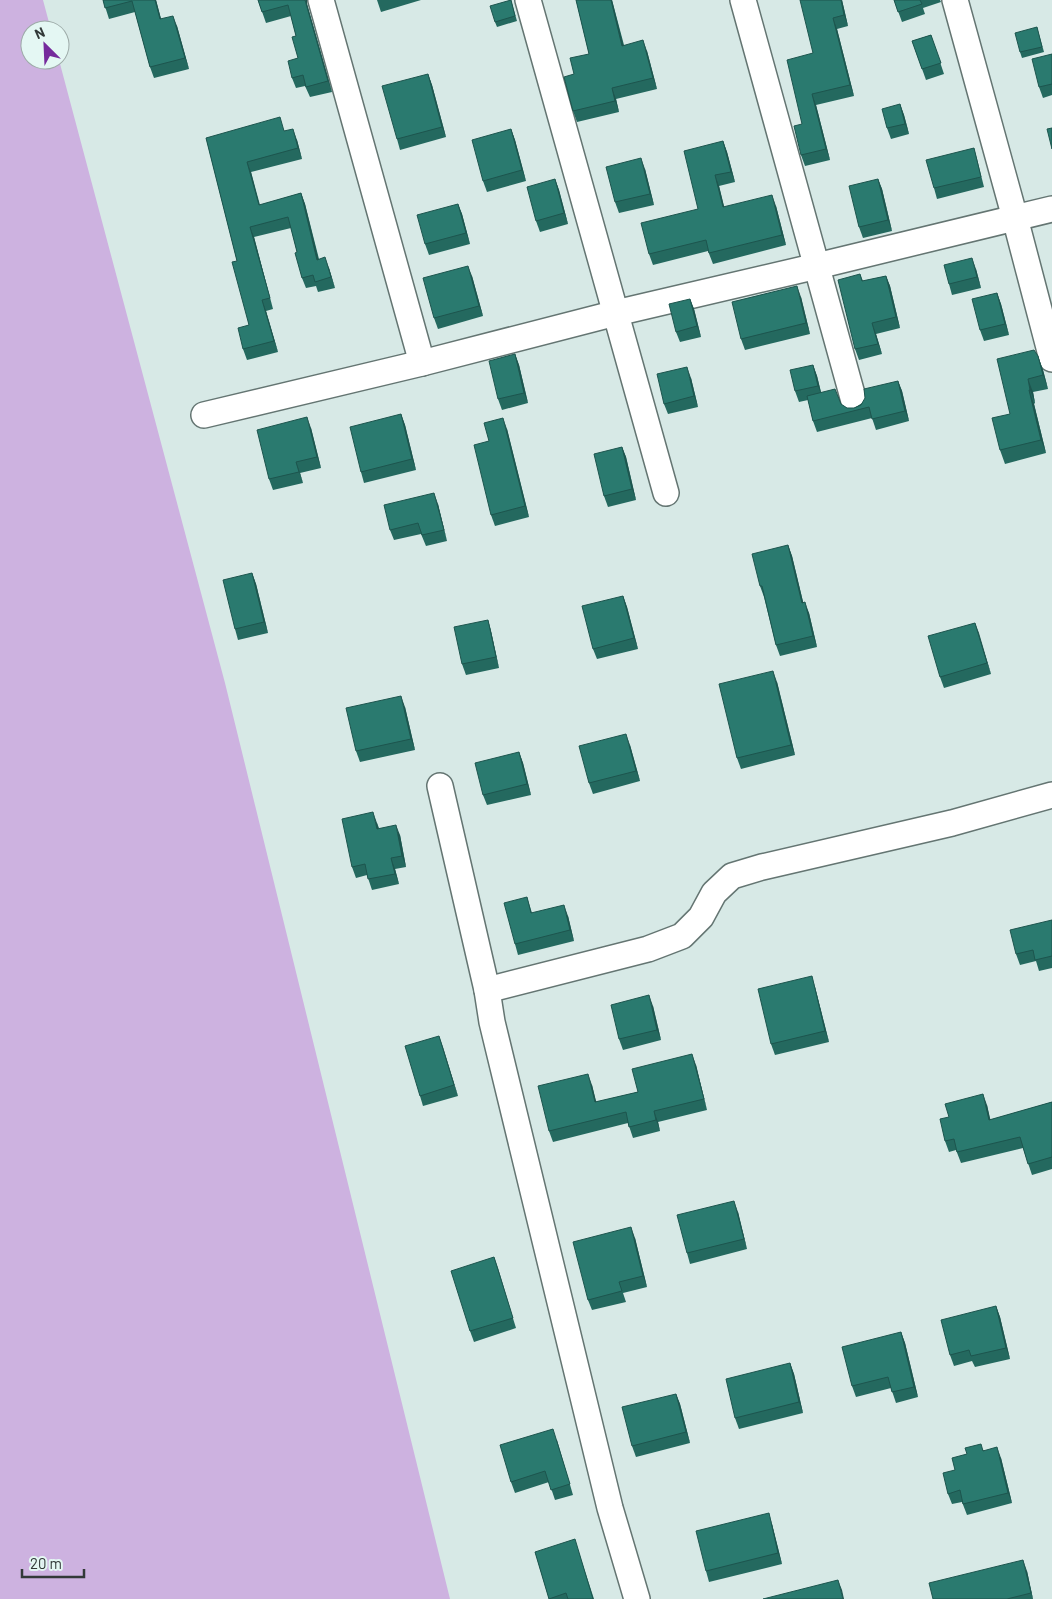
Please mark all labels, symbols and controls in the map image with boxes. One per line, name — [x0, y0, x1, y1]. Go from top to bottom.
north arrow — [20, 20, 70, 70]
text: N — [32, 23, 47, 42]
scale bar — [22, 1546, 85, 1578]
text: 20 m — [30, 1554, 62, 1572]

